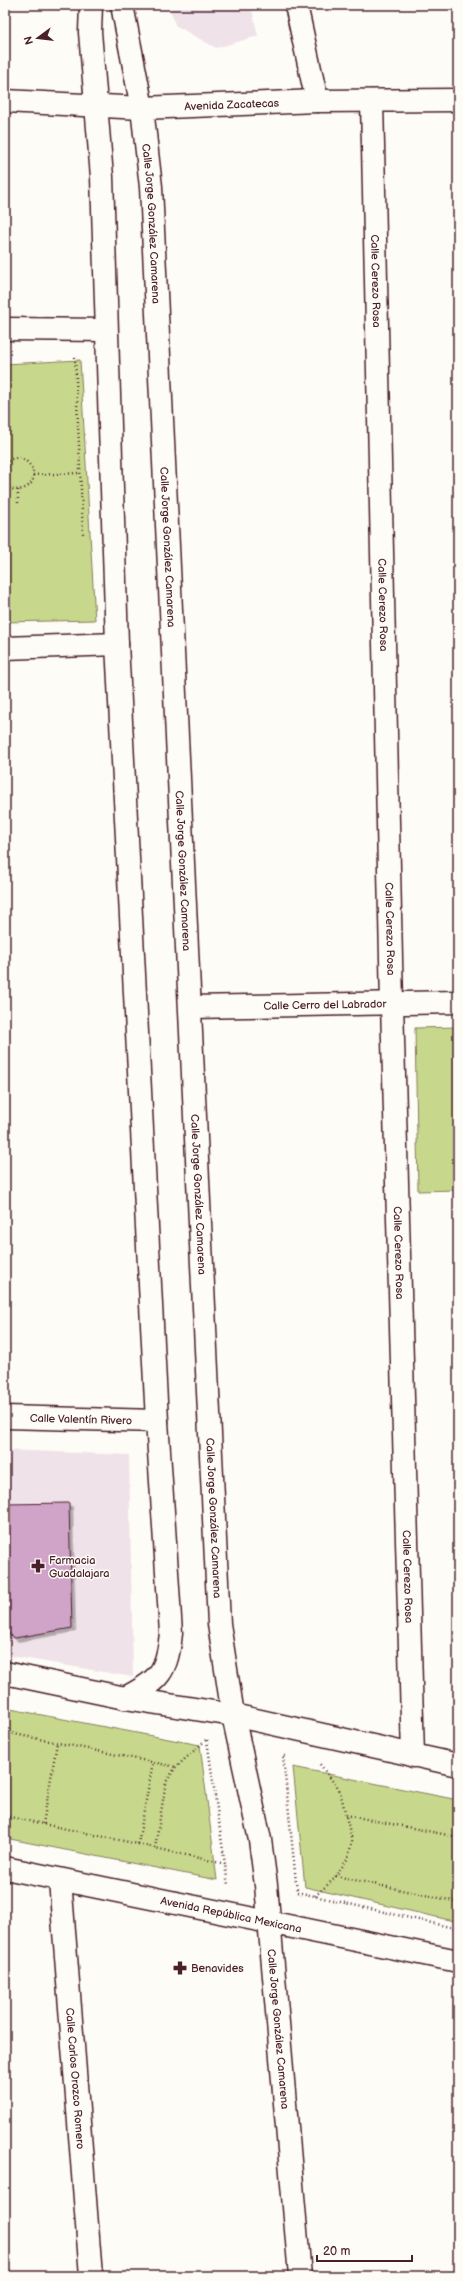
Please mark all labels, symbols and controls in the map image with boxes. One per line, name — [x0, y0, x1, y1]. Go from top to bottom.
north arrow — [18, 18, 58, 58]
text: N — [21, 35, 36, 46]
street label: Avenida Zacatecas — [184, 97, 280, 113]
street label: Calle Jorge González Camarena — [139, 143, 163, 304]
street label: Calle Cerezo Rosa — [368, 234, 383, 328]
street label: Calle Jorge González Camarena — [157, 467, 178, 628]
street label: Calle Cerezo Rosa — [375, 558, 390, 652]
street label: Calle Jorge González Camarena — [173, 790, 193, 951]
street label: Calle Cerezo Rosa — [382, 882, 397, 976]
street label: Calle Cerro del Labrador — [263, 997, 388, 1013]
street label: Calle Jorge González Camarena — [188, 1114, 208, 1275]
street label: Calle Cerezo Rosa — [391, 1206, 406, 1299]
street label: Calle Valentín Rivero — [30, 1412, 132, 1427]
street label: Calle Jorge González Camarena — [203, 1438, 224, 1599]
street label: Calle Cerezo Rosa — [400, 1530, 415, 1623]
place label: Farmacia Guadalajara — [49, 1554, 110, 1580]
pharmacy icon: Farmacia Guadalajara — [30, 1558, 46, 1574]
street label: Avenida República Mexicana — [160, 1894, 303, 1936]
street label: Calle Jorge González Camarena — [265, 1949, 291, 2110]
pharmacy icon: Benavides — [172, 1960, 188, 1976]
place label: Benavides — [191, 1962, 244, 1975]
street label: Calle Carlos Orozco Romero — [63, 2007, 87, 2150]
scale bar — [317, 2237, 412, 2263]
text: 20 m — [323, 2244, 350, 2259]

